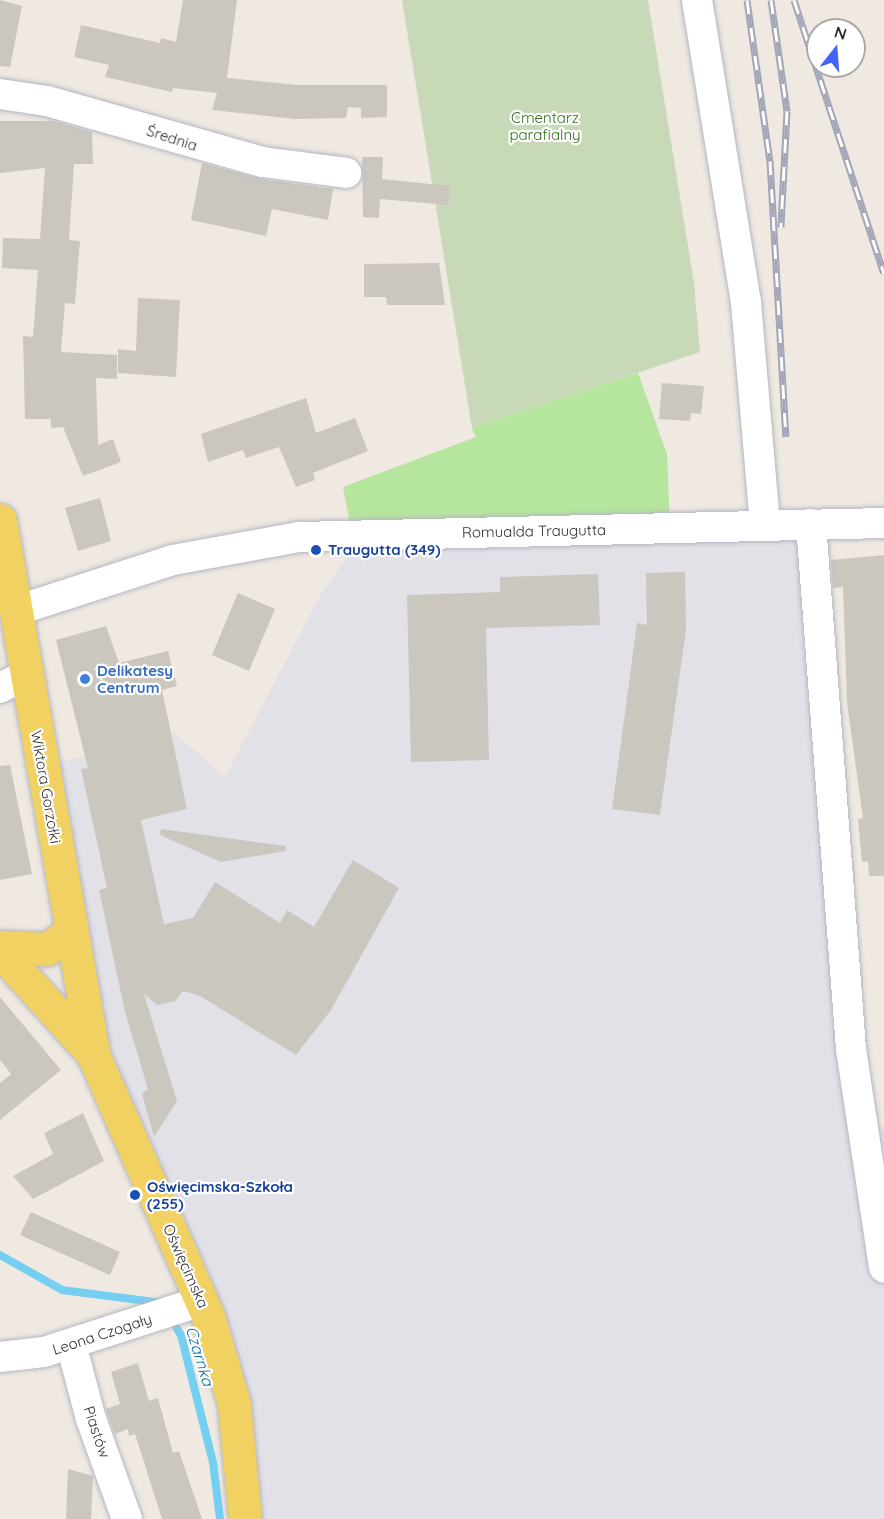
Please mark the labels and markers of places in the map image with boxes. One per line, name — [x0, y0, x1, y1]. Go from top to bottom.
place label: Traugutta (349) — [328, 541, 441, 559]
marker: Traugutta (349) — [309, 543, 323, 557]
place label: Delikatesy Centrum — [97, 661, 173, 696]
marker: Delikatesy Centrum — [78, 672, 92, 686]
place label: Oświęcimska-Szkoła (255) — [147, 1177, 293, 1212]
marker: Oświęcimska-Szkoła (255) — [128, 1188, 142, 1202]

